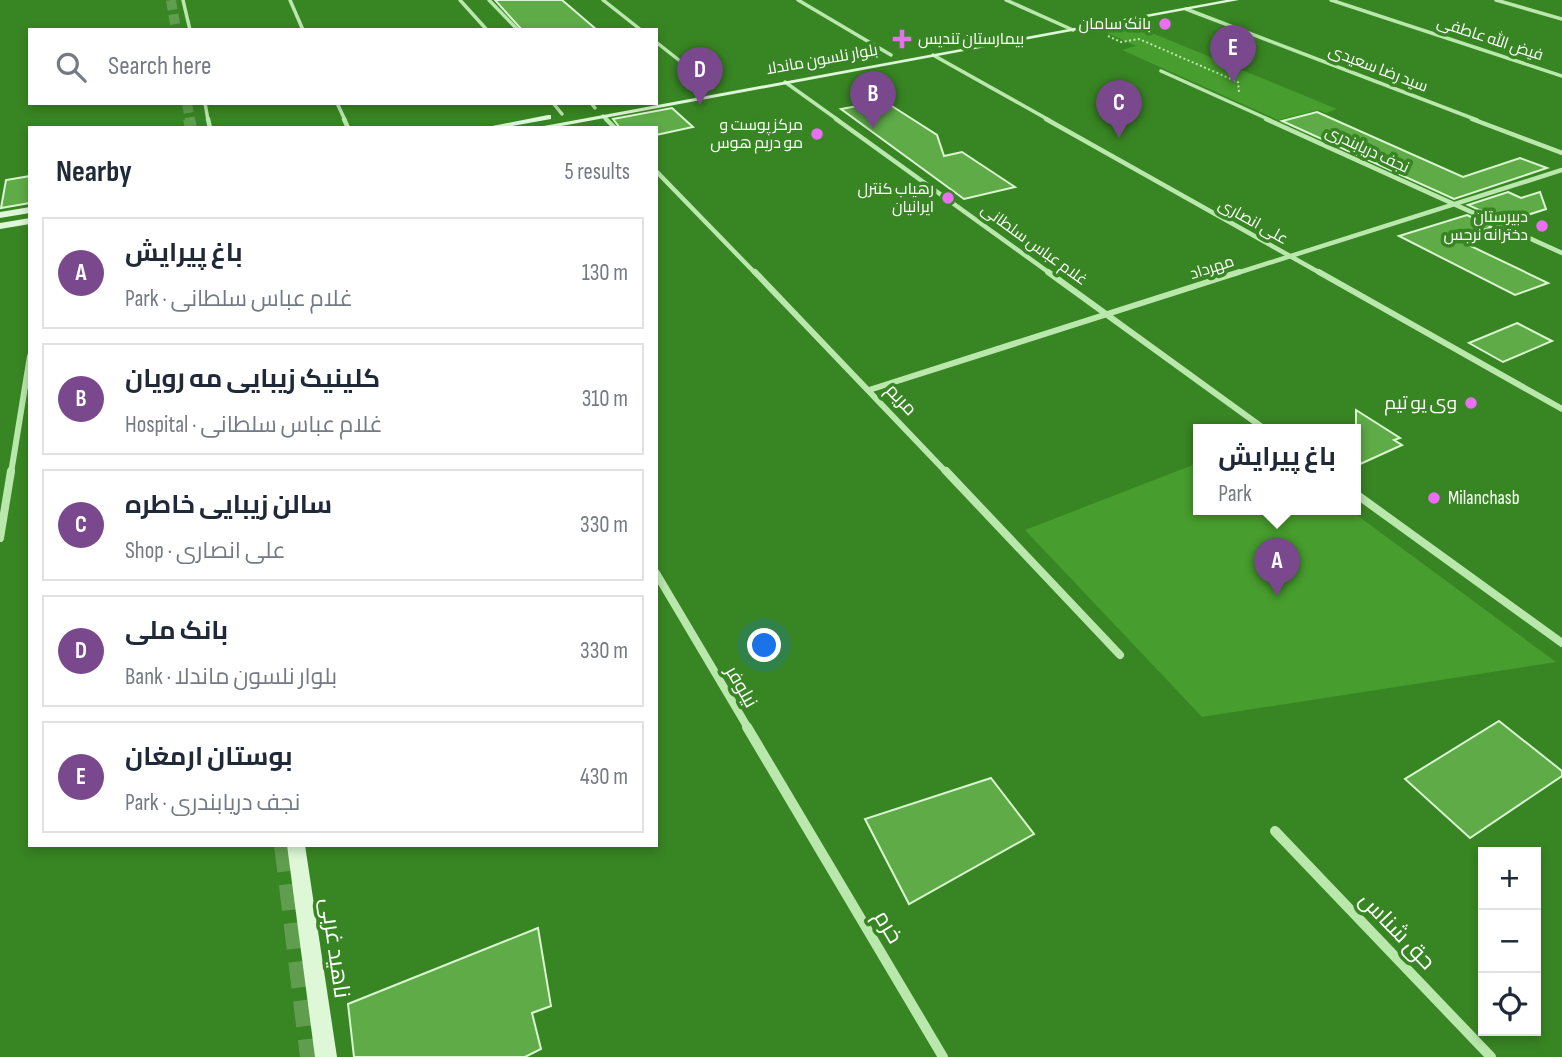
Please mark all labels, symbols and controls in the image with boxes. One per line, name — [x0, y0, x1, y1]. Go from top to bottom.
street label: فیض الله عاطفی — [1434, 11, 1546, 65]
place label: بانک سامان — [1079, 15, 1151, 34]
marker: بانک سامان — [1157, 16, 1173, 32]
pin: E — [1210, 25, 1256, 83]
search box — [28, 28, 658, 105]
marker: بیمارستان تندیس — [892, 29, 912, 49]
place label: بیمارستان تندیس — [918, 30, 1024, 49]
street label: بلوار نلسون ماندلا — [765, 41, 879, 79]
street label: سید رضا سعیدی — [1326, 41, 1430, 97]
pin: D — [677, 47, 723, 105]
icon: search — [52, 48, 90, 86]
text: Search here — [108, 51, 211, 82]
pin: B — [850, 71, 896, 129]
pin: C — [1096, 80, 1142, 138]
place label: مرکز پوست و مو دریم هوس — [710, 116, 803, 154]
street label: نجف دریابندری — [1322, 122, 1412, 178]
marker: مرکز پوست و مو دریم هوس — [809, 126, 825, 142]
text: Nearby — [56, 154, 132, 190]
text: 5 results — [564, 158, 630, 186]
place label: رهیاب کنترل ایرانیان — [858, 180, 934, 217]
marker: رهیاب کنترل ایرانیان — [940, 190, 956, 206]
street label: علی انصاری — [1215, 195, 1291, 249]
street label: غلام عباس سلطانی — [977, 200, 1091, 291]
place label: دبیرستان دخترانه نرجس — [1444, 208, 1528, 245]
marker: دبیرستان دخترانه نرجس — [1534, 218, 1550, 234]
text: باغ پیرایش — [125, 238, 243, 269]
street label: مهرداد — [1187, 252, 1237, 284]
text: A — [76, 259, 86, 287]
text: 130 m — [582, 259, 628, 287]
text: Park · غلام عباس سلطانی — [125, 285, 353, 313]
text: کلینیک زیبایی مه رویان — [125, 364, 380, 395]
street label: مریم — [880, 379, 922, 422]
text: B — [76, 385, 86, 413]
text: 310 m — [582, 385, 628, 413]
place label: وی یو تیم — [1384, 392, 1457, 416]
marker: وی یو تیم — [1463, 395, 1479, 411]
text: Hospital · غلام عباس سلطانی — [125, 411, 383, 439]
popup — [1193, 424, 1361, 515]
text: باغ پیرایش — [1218, 442, 1336, 473]
text: Park — [1218, 480, 1252, 508]
place label: Milanchasb — [1448, 487, 1520, 510]
text: سالن زیبایی خاطره — [125, 490, 332, 521]
marker: Milanchasb — [1426, 490, 1442, 506]
text: C — [75, 511, 87, 539]
text: 330 m — [580, 511, 628, 539]
text: Shop · علی انصاری — [125, 537, 286, 565]
pin: A — [1254, 538, 1300, 596]
text: بانک ملی — [125, 616, 228, 647]
your location — [747, 628, 781, 662]
text: D — [75, 637, 87, 665]
text: 330 m — [580, 637, 628, 665]
street label: نیلوفر — [719, 661, 762, 712]
text: Bank · بلوار نلسون ماندلا — [125, 663, 337, 691]
text: بوستان ارمغان — [125, 742, 293, 773]
text: E — [76, 763, 86, 791]
text: 430 m — [580, 763, 628, 791]
text: Park · نجف دریابندری — [125, 789, 300, 817]
map controls — [1478, 847, 1541, 1036]
button: + — [1478, 847, 1541, 910]
street label: حق شناس — [1353, 886, 1441, 976]
street label: ناهید غربی — [314, 896, 356, 1000]
street label: خرم — [866, 905, 909, 949]
button: − — [1478, 910, 1541, 973]
button: locate — [1478, 973, 1541, 1036]

